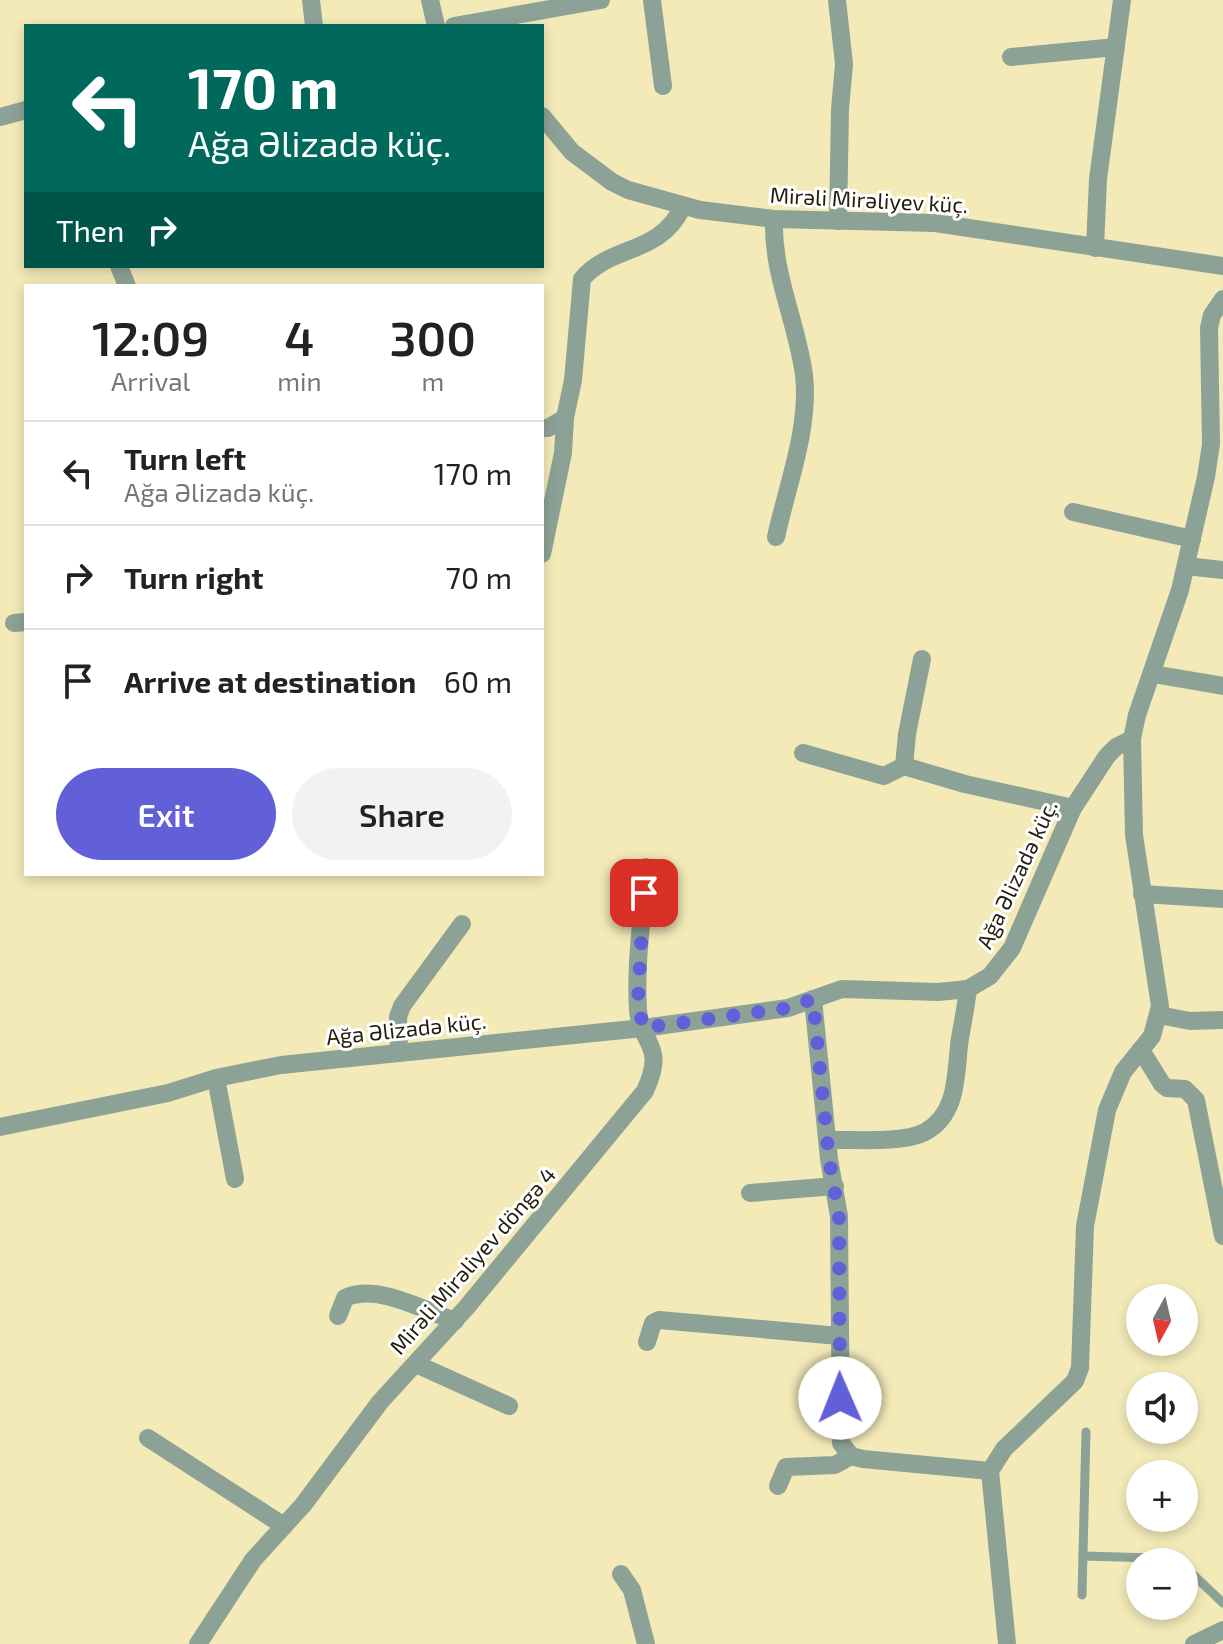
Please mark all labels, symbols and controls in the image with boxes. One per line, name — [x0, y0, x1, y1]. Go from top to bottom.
text: 170 m — [188, 53, 339, 120]
icon: left — [56, 56, 160, 160]
text: Ağa Əlizadə küç. — [188, 121, 451, 164]
street label: Mirəli Mirəliyev küç. — [769, 181, 969, 219]
icon: right — [140, 208, 184, 252]
text: Then — [56, 212, 124, 248]
text: 12:09 — [92, 308, 209, 366]
text: 4 — [284, 308, 314, 366]
text: 300 — [390, 308, 476, 366]
text: Arrival — [111, 365, 190, 396]
text: min — [277, 365, 322, 396]
text: m — [421, 365, 444, 396]
text: Turn left — [124, 440, 246, 476]
icon: left — [56, 451, 100, 495]
text: 170 m — [434, 455, 512, 491]
text: Ağa Əlizadə küç. — [124, 476, 314, 507]
icon: right — [56, 555, 100, 599]
text: Turn right — [124, 559, 264, 595]
text: 70 m — [446, 559, 512, 595]
icon: arrive — [56, 659, 100, 703]
text: Arrive at destination — [124, 663, 416, 699]
text: 60 m — [444, 663, 512, 699]
button: Exit — [56, 768, 276, 860]
button: Share — [292, 768, 512, 860]
street label: Ağa Əlizadə küç. — [970, 796, 1064, 953]
pin — [610, 859, 678, 927]
icon: arrive — [622, 871, 666, 915]
street label: Ağa Əlizadə küç. — [325, 1007, 488, 1051]
street label: Mirəli Mirəliyev döngə 4 — [384, 1161, 560, 1359]
north arrow — [1126, 1284, 1198, 1356]
map controls — [1126, 1284, 1198, 1620]
position arrow — [798, 1356, 882, 1440]
button: sound — [1126, 1372, 1198, 1444]
button: + — [1126, 1460, 1198, 1532]
button: − — [1126, 1548, 1198, 1620]

